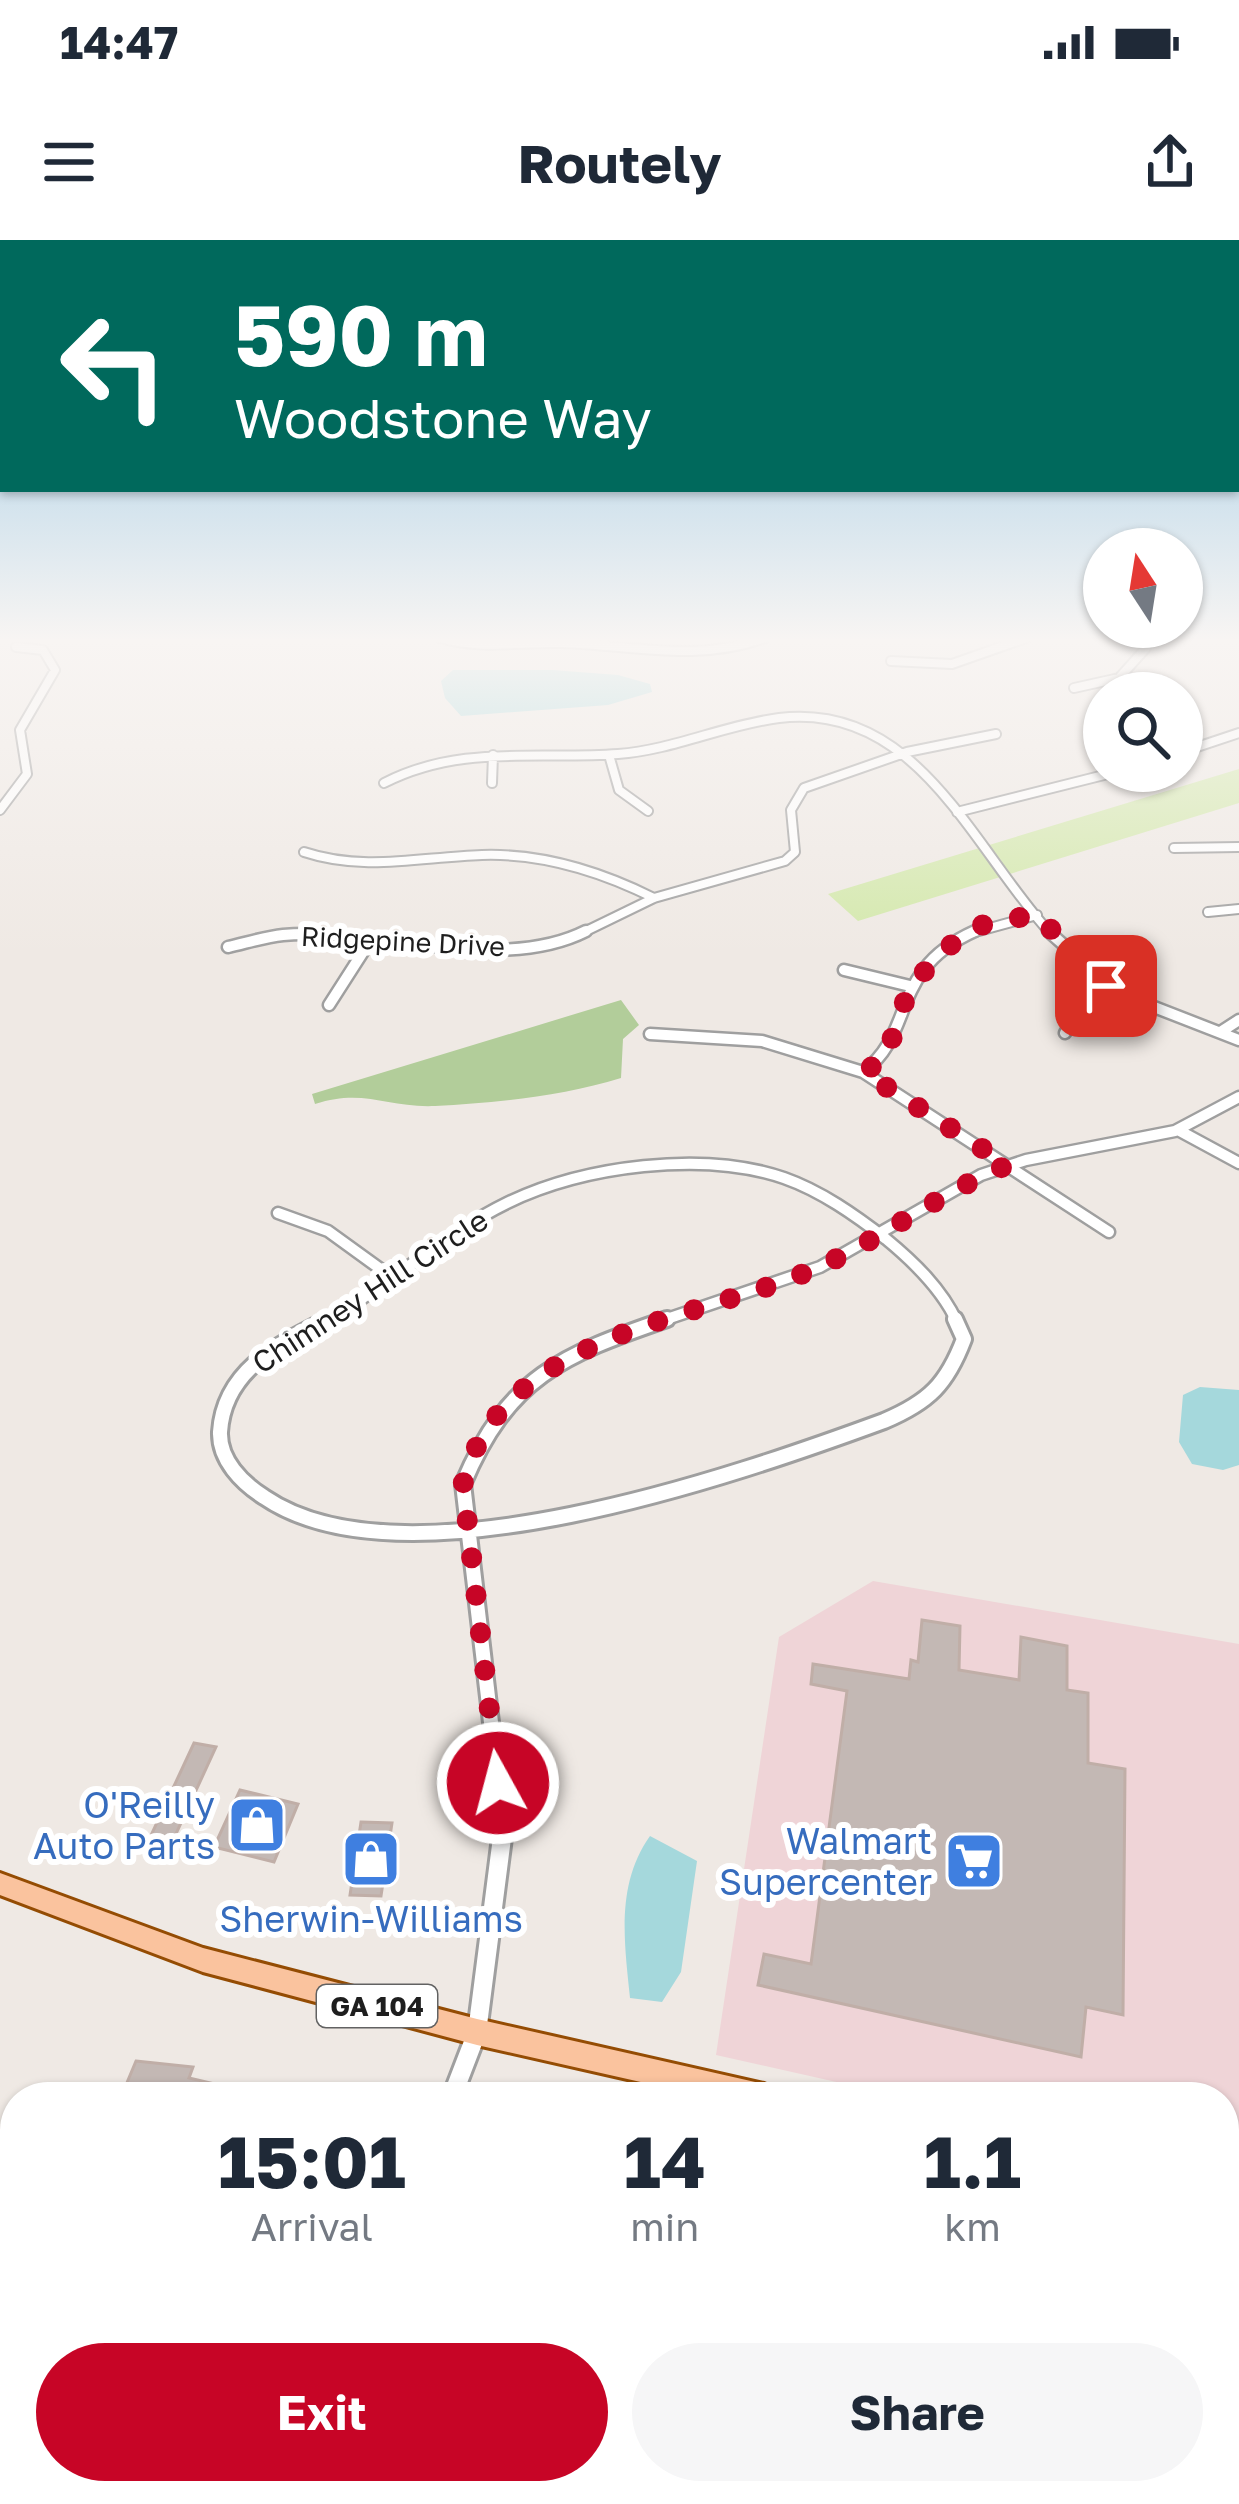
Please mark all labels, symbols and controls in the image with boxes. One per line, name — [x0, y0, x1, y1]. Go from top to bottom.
text: 14:47 — [60, 15, 178, 69]
icon: menu — [36, 129, 102, 195]
icon: share — [1137, 129, 1203, 195]
text: Routely — [517, 130, 722, 195]
text: 590 m — [234, 284, 488, 384]
icon: left — [36, 288, 192, 444]
text: Woodstone Way — [234, 385, 652, 450]
north arrow — [1083, 528, 1203, 648]
map controls — [1083, 528, 1203, 792]
button: search — [1083, 672, 1203, 792]
street label: Ridgepine Drive — [300, 920, 506, 962]
pin — [1055, 935, 1157, 1037]
icon: arrive — [1073, 953, 1139, 1019]
street label: Chimney Hill Circle — [246, 1201, 494, 1381]
position arrow — [435, 1720, 561, 1846]
place label: O'Reilly Auto Parts — [33, 1783, 215, 1867]
shop icon: O'Reilly Auto Parts — [226, 1794, 288, 1856]
place label: Walmart Supercenter — [719, 1819, 932, 1903]
shop icon: Sherwin-Williams — [340, 1828, 402, 1890]
supermarket icon: Walmart Supercenter — [943, 1830, 1005, 1892]
place label: Sherwin-Williams — [219, 1897, 523, 1940]
road number: GA 104 — [317, 1985, 437, 2027]
text: 15:01 — [218, 2117, 406, 2204]
text: 14 — [624, 2117, 706, 2204]
text: 1.1 — [924, 2117, 1021, 2204]
text: Arrival — [251, 2203, 373, 2250]
text: min — [630, 2203, 699, 2250]
text: km — [944, 2203, 1001, 2250]
button: Exit — [36, 2343, 608, 2481]
button: Share — [632, 2343, 1203, 2481]

